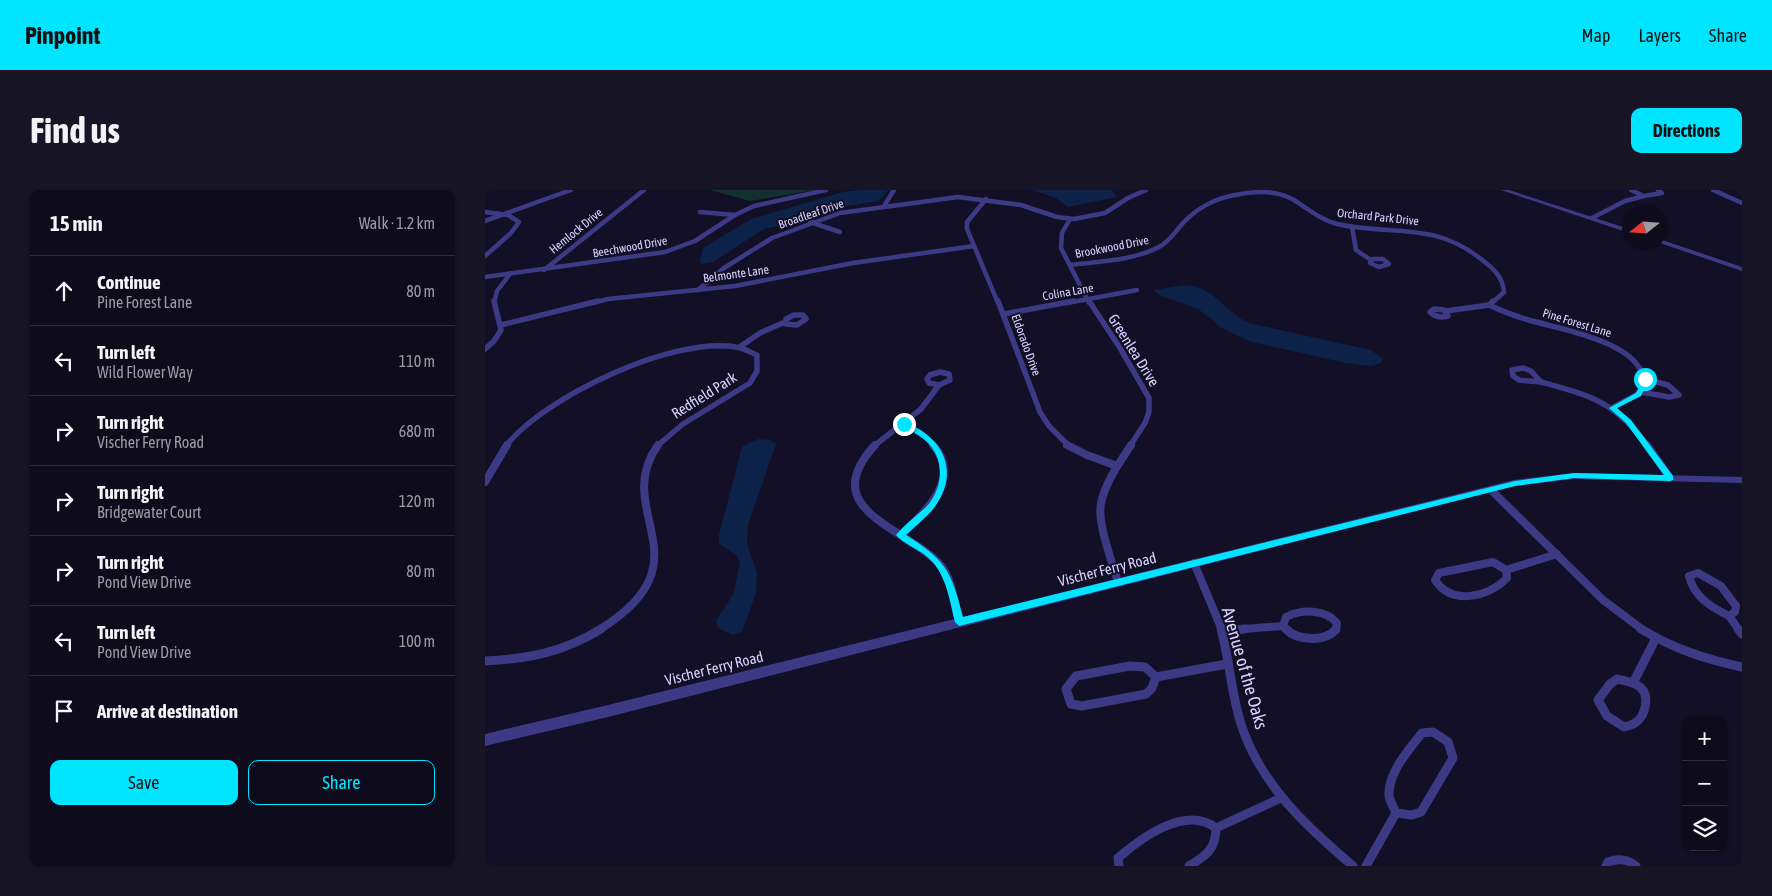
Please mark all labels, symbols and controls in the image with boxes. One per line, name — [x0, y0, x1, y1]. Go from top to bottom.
text: Pinpoint — [25, 22, 100, 49]
text: Map — [1581, 25, 1610, 46]
text: Layers — [1638, 25, 1681, 46]
text: Share — [1709, 25, 1747, 46]
button: Directions — [1631, 108, 1742, 153]
text: Find us — [30, 110, 120, 150]
street label: Broadleaf Drive — [776, 196, 846, 232]
street label: Hemlock Drive — [547, 205, 605, 257]
north arrow — [1622, 205, 1667, 250]
street label: Orchard Park Drive — [1336, 206, 1420, 228]
text: 15 min — [50, 211, 103, 235]
text: Walk · 1.2 km — [359, 214, 435, 232]
street label: Brookwood Drive — [1074, 233, 1150, 261]
street label: Beechwood Drive — [592, 234, 668, 260]
street label: Belmonte Lane — [702, 262, 770, 286]
text: Continue — [97, 271, 161, 293]
icon: ahead — [50, 277, 78, 305]
street label: Colina Lane — [1041, 281, 1095, 303]
text: 80 m — [406, 282, 435, 300]
text: Pine Forest Lane — [97, 293, 192, 311]
street label: Pine Forest Lane — [1541, 306, 1613, 340]
street label: Greenlea Drive — [1105, 311, 1163, 389]
street label: Eldorado Drive — [1008, 312, 1044, 378]
text: Turn left — [97, 341, 155, 363]
icon: left — [50, 347, 78, 375]
text: 110 m — [399, 352, 435, 370]
text: Wild Flower Way — [97, 363, 193, 381]
street label: Redfield Park — [668, 368, 740, 422]
route start — [1634, 368, 1657, 391]
text: Turn right — [97, 411, 164, 433]
route end — [893, 413, 916, 436]
icon: right — [50, 417, 78, 445]
text: 680 m — [399, 422, 435, 440]
text: Vischer Ferry Road — [97, 433, 204, 451]
text: Turn right — [97, 481, 164, 503]
icon: right — [50, 487, 78, 515]
text: 120 m — [399, 492, 435, 510]
text: Bridgewater Court — [97, 503, 201, 521]
street label: Vischer Ferry Road — [1056, 549, 1158, 589]
text: Turn right — [97, 551, 164, 573]
icon: right — [50, 557, 78, 585]
text: 80 m — [406, 562, 435, 580]
text: Pond View Drive — [97, 573, 191, 591]
street label: Avenue of the Oaks — [1218, 605, 1272, 731]
text: Turn left — [97, 621, 155, 643]
icon: left — [50, 627, 78, 655]
text: 100 m — [399, 632, 435, 650]
text: Pond View Drive — [97, 643, 191, 661]
street label: Vischer Ferry Road — [663, 648, 765, 688]
icon: arrive — [50, 697, 78, 725]
text: Arrive at destination — [97, 700, 238, 722]
map controls — [1682, 716, 1727, 851]
button: + — [1682, 716, 1727, 761]
button: Save — [50, 760, 238, 805]
button: Share — [248, 760, 435, 805]
button: − — [1682, 761, 1727, 806]
button: layers — [1682, 806, 1727, 851]

